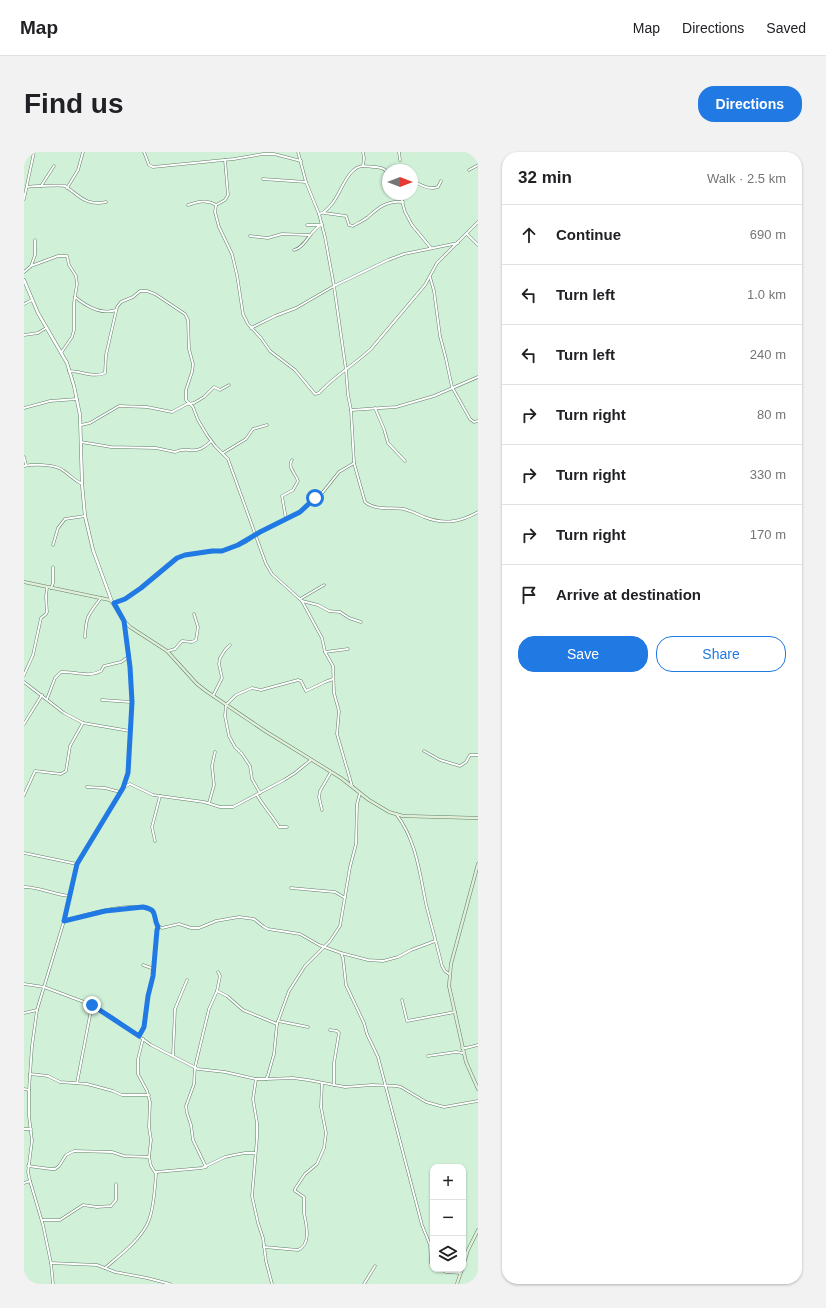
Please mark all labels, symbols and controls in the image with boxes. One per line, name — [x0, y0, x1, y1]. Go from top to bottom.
text: Map — [20, 17, 58, 38]
text: Map — [633, 20, 660, 36]
text: Directions — [682, 20, 744, 36]
text: Saved — [766, 20, 806, 36]
button: Directions — [698, 86, 802, 122]
text: Find us — [24, 88, 124, 119]
north arrow — [382, 164, 418, 200]
text: 32 min — [518, 168, 572, 187]
text: Walk · 2.5 km — [707, 171, 786, 186]
icon: ahead — [518, 224, 540, 246]
text: Continue — [556, 226, 621, 243]
text: 690 m — [750, 227, 786, 242]
icon: left — [518, 284, 540, 306]
text: Turn left — [556, 286, 615, 303]
text: 1.0 km — [747, 287, 786, 302]
icon: left — [518, 344, 540, 366]
text: Turn left — [556, 346, 615, 363]
text: 240 m — [750, 347, 786, 362]
icon: right — [518, 404, 540, 426]
text: Turn right — [556, 406, 626, 423]
text: 80 m — [757, 407, 786, 422]
icon: right — [518, 464, 540, 486]
text: Turn right — [556, 466, 626, 483]
text: 330 m — [750, 467, 786, 482]
route start — [306, 489, 324, 507]
icon: right — [518, 524, 540, 546]
text: Turn right — [556, 526, 626, 543]
text: 170 m — [750, 527, 786, 542]
icon: arrive — [518, 584, 540, 606]
text: Arrive at destination — [556, 586, 701, 603]
button: Save — [518, 636, 648, 672]
button: Share — [656, 636, 786, 672]
route end — [83, 996, 101, 1014]
map controls — [430, 1164, 466, 1272]
button: + — [430, 1164, 466, 1200]
button: − — [430, 1200, 466, 1236]
button: layers — [430, 1236, 466, 1272]

